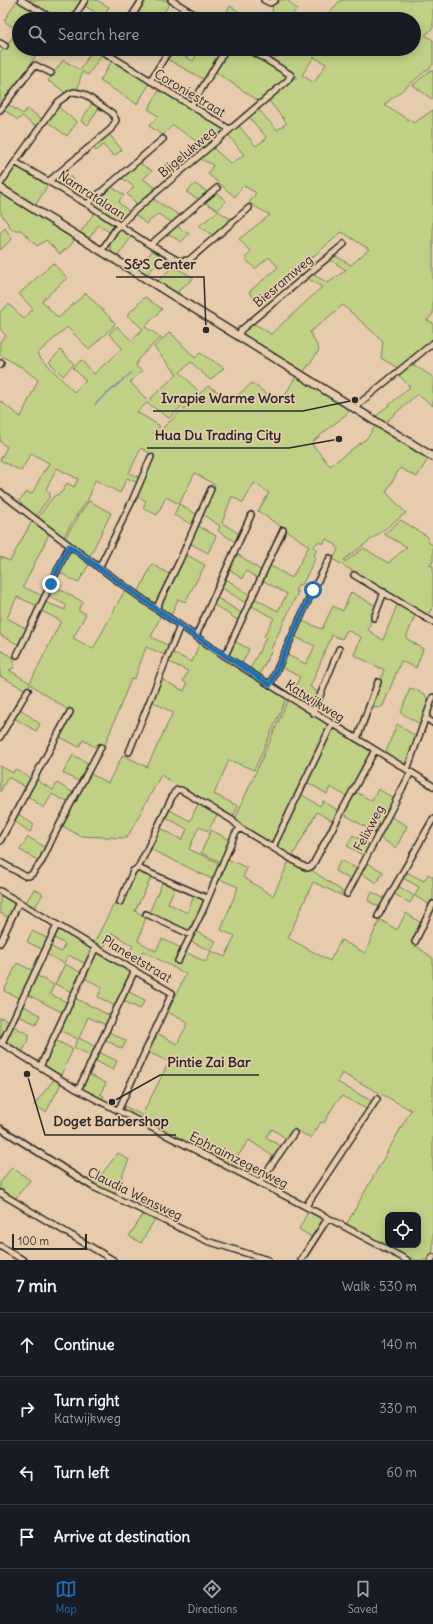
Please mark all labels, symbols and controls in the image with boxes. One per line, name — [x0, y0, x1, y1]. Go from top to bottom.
search box — [12, 12, 421, 56]
icon: search — [26, 23, 48, 45]
text: Search here — [58, 25, 139, 44]
street label: Coroniestraat — [151, 65, 229, 121]
street label: Bijgelukweg — [155, 123, 219, 181]
street label: Namratalaan — [55, 167, 129, 223]
callout: S&S Center — [116, 251, 204, 277]
street label: Biesramweg — [250, 251, 316, 311]
text: S&S Center — [124, 255, 196, 273]
callout: Ivrapie Warme Worst — [153, 385, 303, 411]
text: Ivrapie Warme Worst — [161, 389, 295, 407]
callout: Hua Du Trading City — [147, 422, 289, 448]
text: Hua Du Trading City — [155, 426, 281, 444]
route end — [42, 575, 60, 593]
route start — [304, 581, 322, 599]
street label: Katwijkweg — [282, 676, 348, 726]
street label: Felixweg — [350, 802, 388, 854]
street label: Planeetstraat — [99, 931, 176, 987]
callout: Pintie Zai Bar — [160, 1049, 259, 1075]
text: Pintie Zai Bar — [167, 1053, 251, 1071]
callout: Doget Barbershop — [45, 1109, 176, 1135]
text: Doget Barbershop — [53, 1112, 169, 1130]
street label: Ephraimzegenweg — [187, 1128, 291, 1192]
street label: Claudia Wensweg — [85, 1164, 185, 1224]
map controls — [385, 1212, 421, 1248]
button: locate — [385, 1212, 421, 1248]
scale bar — [12, 1232, 87, 1251]
text: 100 m — [18, 1234, 49, 1248]
text: 7 min — [16, 1275, 57, 1297]
text: Walk · 530 m — [342, 1278, 417, 1295]
icon: ahead — [16, 1334, 38, 1356]
text: Continue — [54, 1335, 115, 1354]
text: 140 m — [381, 1336, 417, 1353]
text: Turn right — [54, 1391, 119, 1410]
icon: right — [16, 1398, 38, 1420]
text: 330 m — [379, 1400, 417, 1417]
text: Katwijkweg — [54, 1410, 121, 1427]
icon: left — [16, 1462, 38, 1484]
text: Turn left — [54, 1463, 109, 1482]
text: 60 m — [386, 1464, 417, 1481]
icon: arrive — [16, 1526, 38, 1548]
text: Arrive at destination — [54, 1527, 190, 1546]
tab: Map — [55, 1578, 77, 1616]
tab: Directions — [188, 1578, 237, 1616]
tab: Saved — [348, 1578, 378, 1616]

